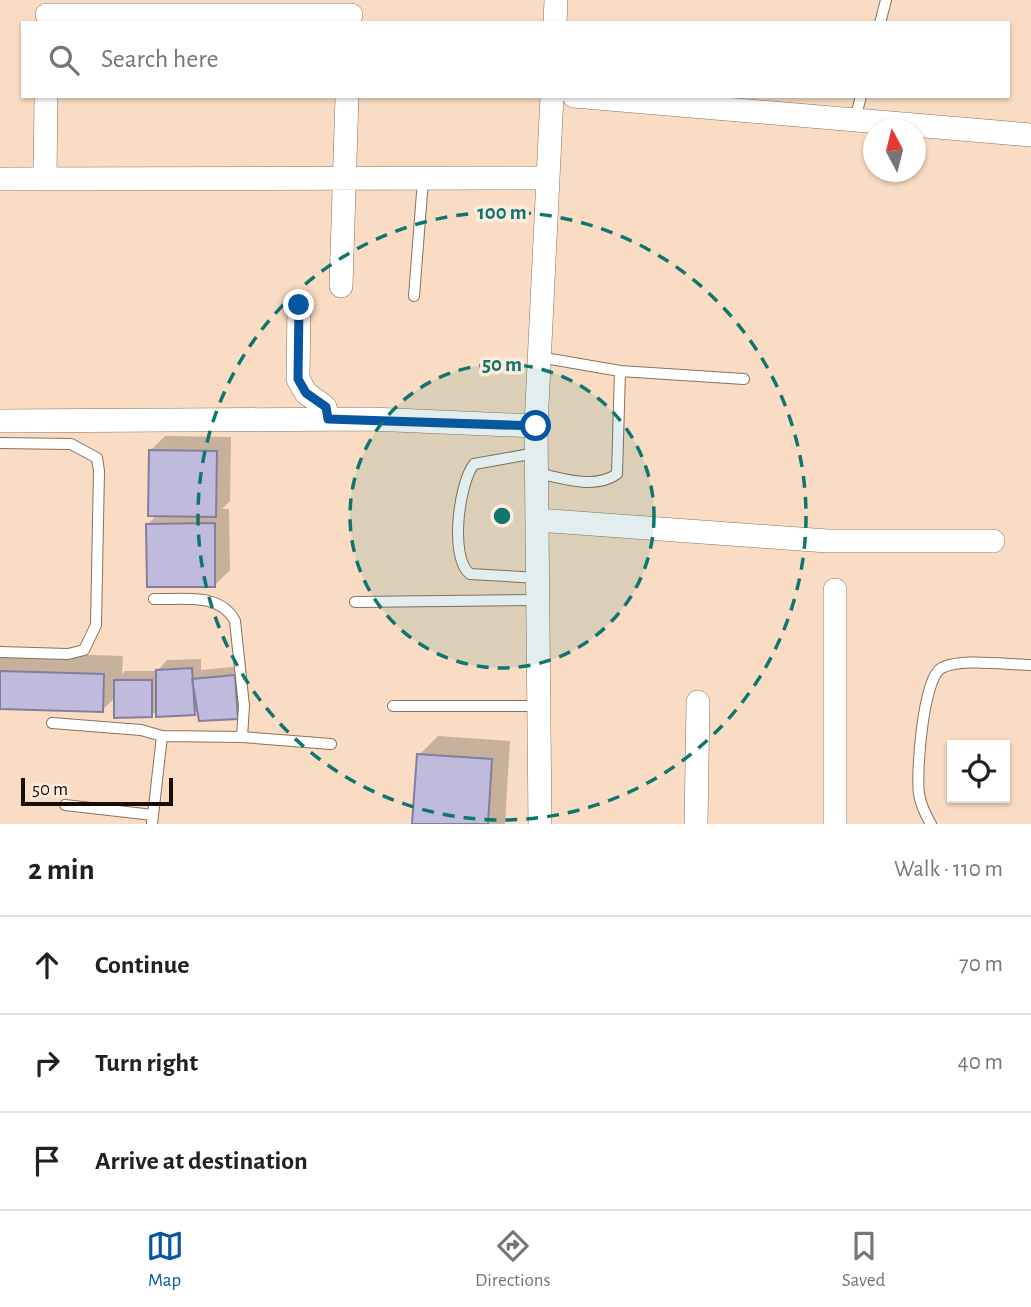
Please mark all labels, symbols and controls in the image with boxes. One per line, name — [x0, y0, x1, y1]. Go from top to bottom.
search box — [21, 21, 1010, 98]
icon: search — [45, 41, 83, 79]
text: Search here — [101, 46, 219, 72]
north arrow — [863, 119, 926, 182]
text: 100 m — [477, 202, 527, 223]
route end — [283, 289, 314, 320]
text: 50 m — [482, 354, 522, 375]
route start — [520, 410, 551, 441]
centre of rings — [490, 504, 514, 528]
map controls — [947, 740, 1010, 803]
button: locate — [947, 740, 1010, 803]
scale bar — [21, 775, 173, 807]
text: 50 m — [32, 780, 68, 799]
text: 2 min — [28, 855, 95, 885]
text: Walk · 110 m — [894, 858, 1003, 881]
icon: ahead — [28, 946, 66, 984]
text: Continue — [95, 952, 190, 978]
text: 70 m — [959, 953, 1003, 976]
icon: right — [28, 1044, 66, 1082]
text: Turn right — [95, 1050, 198, 1076]
text: 40 m — [958, 1051, 1003, 1074]
icon: arrive — [28, 1142, 66, 1180]
text: Arrive at destination — [95, 1148, 308, 1174]
tab: Map — [146, 1227, 184, 1292]
tab: Directions — [475, 1227, 551, 1292]
tab: Saved — [842, 1227, 885, 1292]

